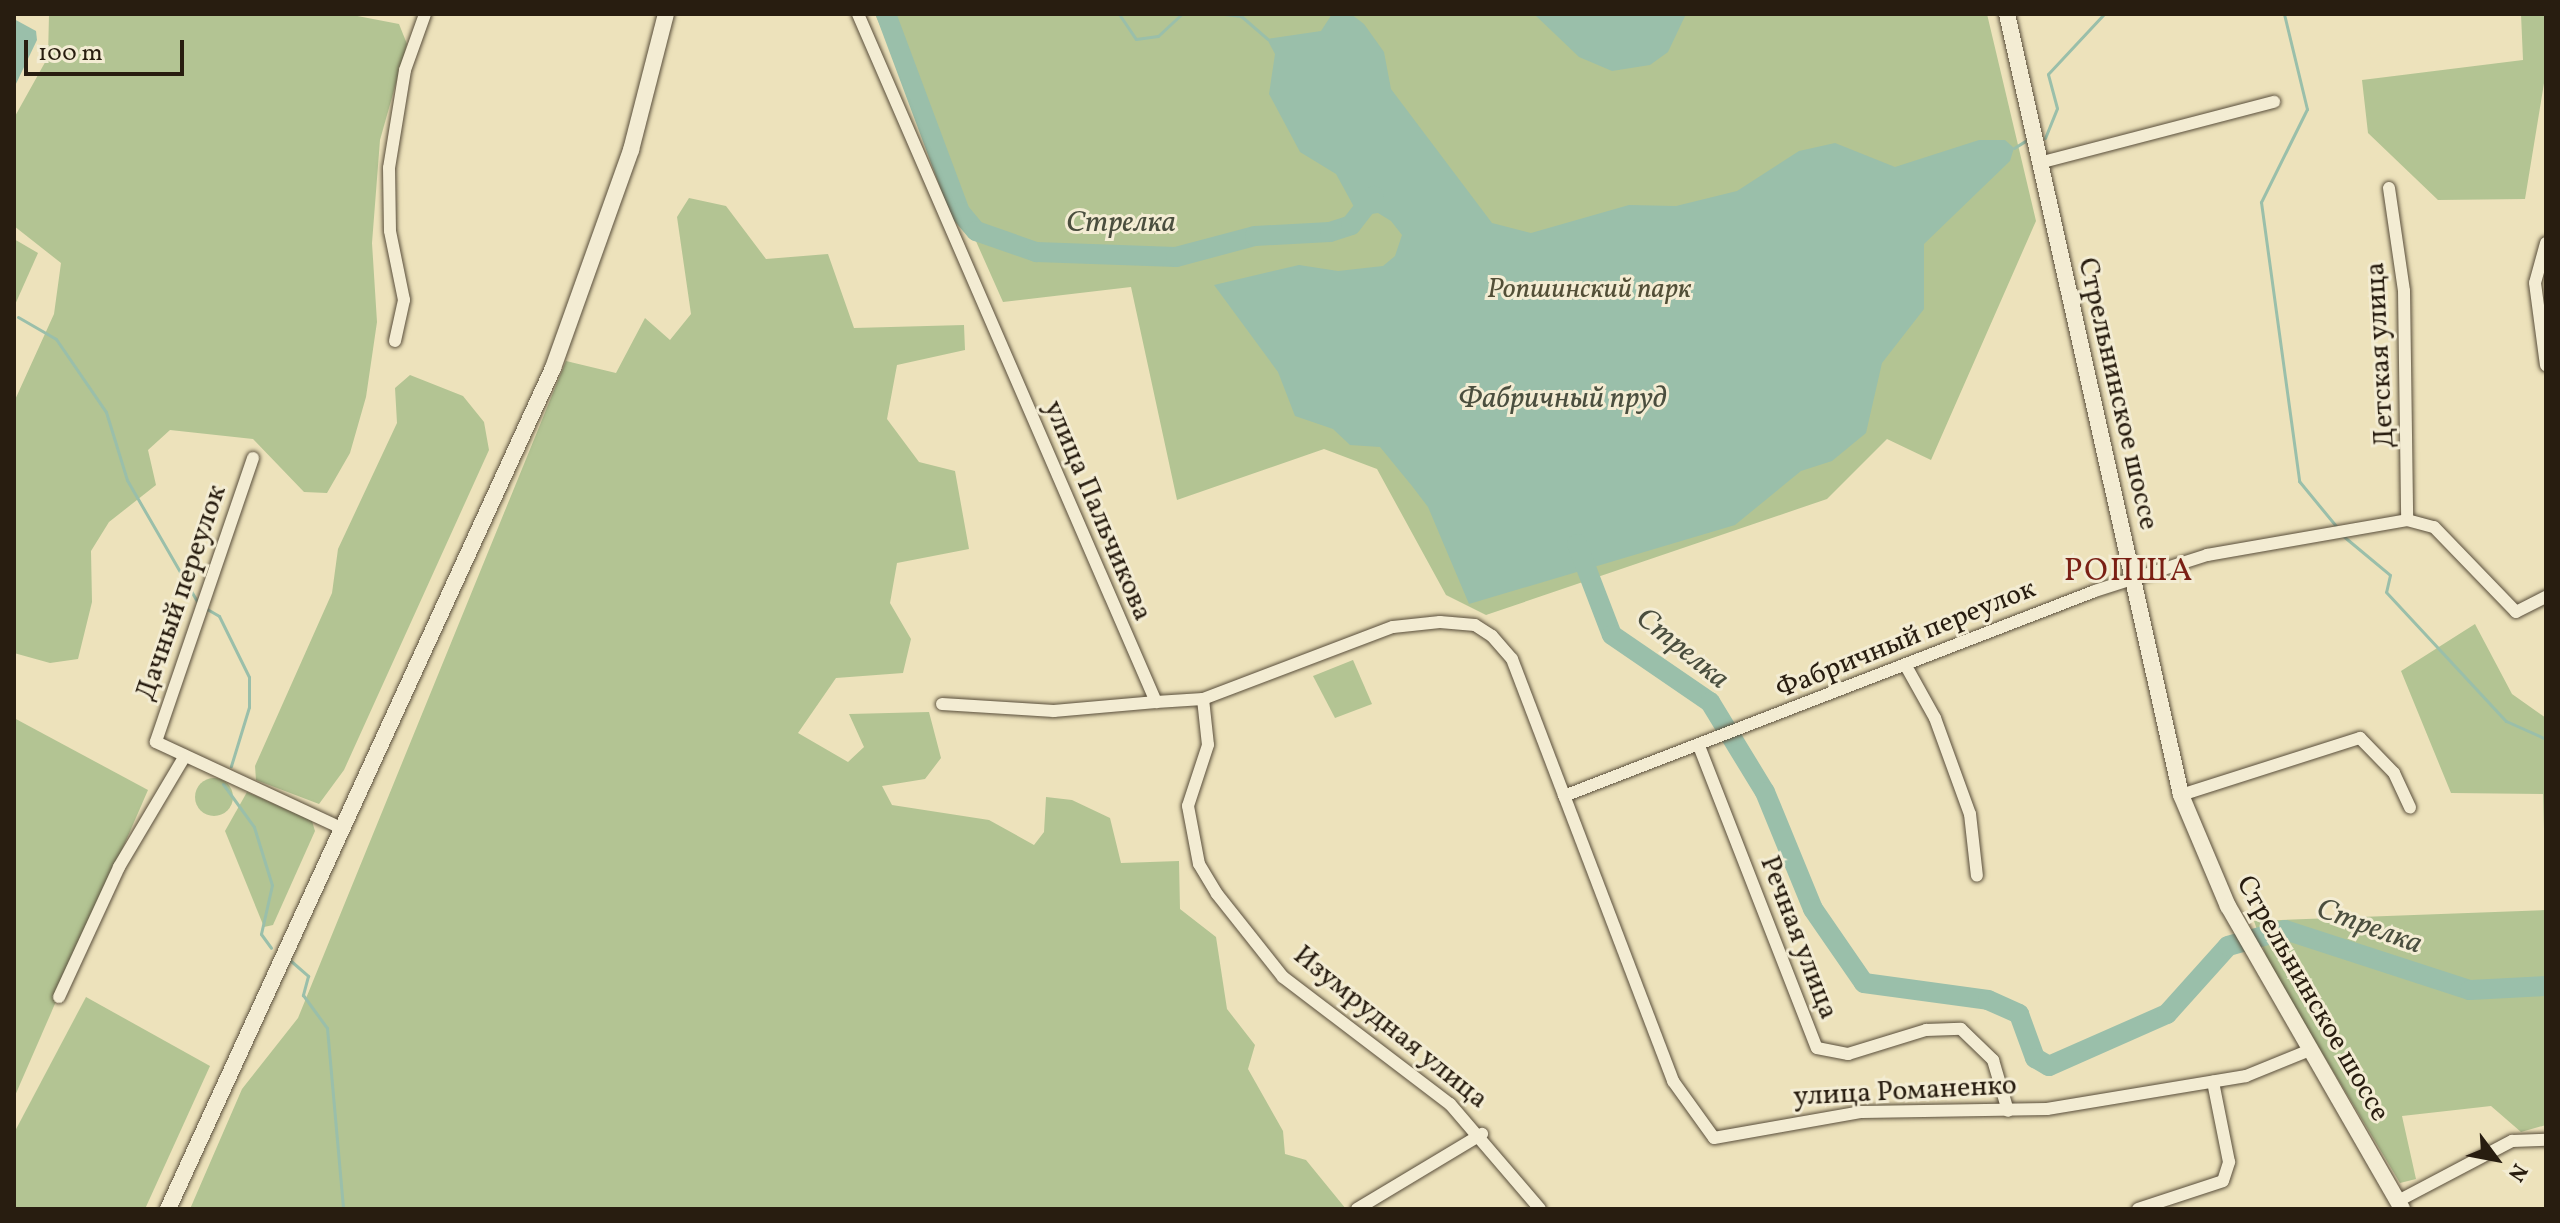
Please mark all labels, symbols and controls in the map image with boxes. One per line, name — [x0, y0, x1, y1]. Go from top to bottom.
scale bar — [28, 24, 188, 74]
text: 100 m — [38, 37, 103, 71]
water label: Стрелка — [1066, 205, 1176, 241]
street label: Стрельнинское шоссе — [2069, 255, 2165, 533]
street label: Детская улица — [2359, 261, 2403, 449]
park label: Ропшинский парк — [1487, 273, 1691, 307]
water label: Фабричный пруд — [1458, 381, 1666, 417]
street label: улица Пальчикова — [1035, 396, 1159, 626]
street label: Дачный переулок — [129, 481, 235, 705]
district label: РОПША — [2064, 553, 2194, 591]
street label: Фабричный переулок — [1771, 573, 2041, 707]
water label: Стрелка — [1628, 600, 1736, 698]
street label: Речная улица — [1751, 851, 1845, 1025]
street label: Стрельнинское шоссе — [2228, 870, 2396, 1128]
water label: Стрелка — [2311, 891, 2427, 963]
street label: Изумрудная улица — [1286, 939, 1494, 1117]
street label: улица Романенко — [1792, 1069, 2018, 1115]
north arrow — [2456, 1119, 2536, 1199]
text: N — [2499, 1157, 2534, 1187]

